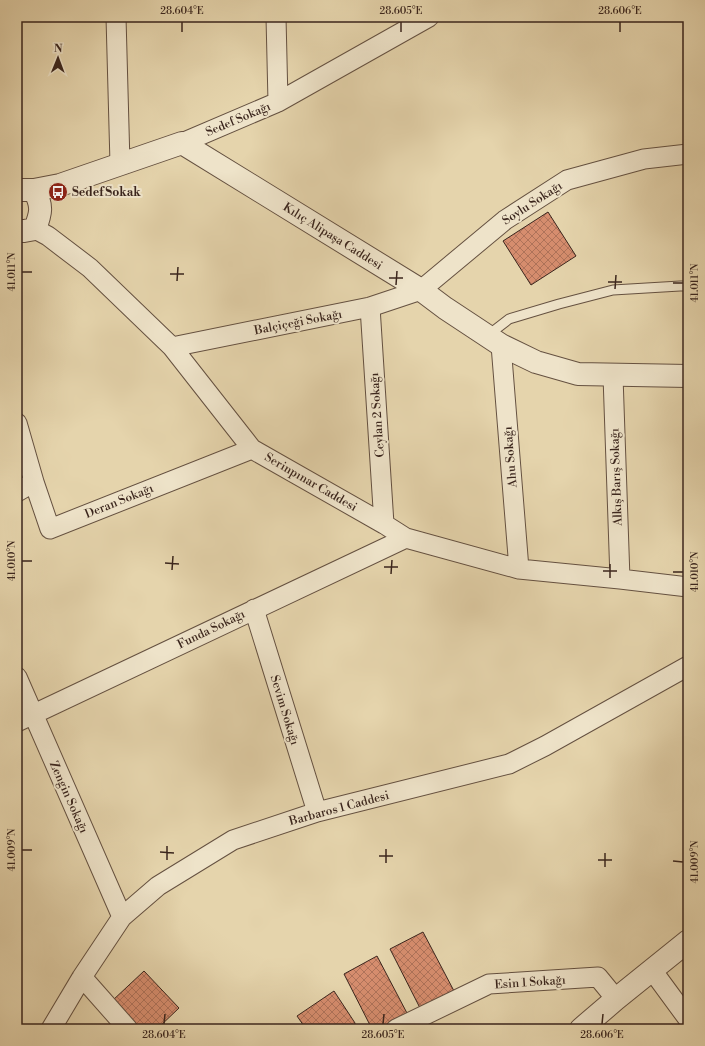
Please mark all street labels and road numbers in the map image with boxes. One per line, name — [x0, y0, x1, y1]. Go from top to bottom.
street label: Sedef Sokağı — [203, 99, 273, 140]
street label: Soylu Sokağı — [499, 178, 565, 228]
street label: Kılıç Alipaşa Caddesi — [280, 200, 385, 273]
street label: Balçiçeği Sokağı — [252, 307, 343, 339]
street label: Ceylan 2 Sokağı — [367, 372, 388, 458]
street label: Ahu Sokağı — [500, 426, 521, 489]
street label: Alkış Barış Sokağı — [607, 428, 626, 527]
street label: Serinpınar Caddesi — [262, 450, 360, 515]
street label: Deran Sokağı — [83, 481, 156, 522]
street label: Funda Sokağı — [175, 607, 248, 652]
street label: Sevim Sokağı — [267, 673, 302, 747]
street label: Zengin Sokağı — [46, 759, 91, 836]
street label: Barbaros 1 Caddesi — [287, 788, 391, 829]
street label: Esin 1 Sokağı — [494, 973, 566, 992]

